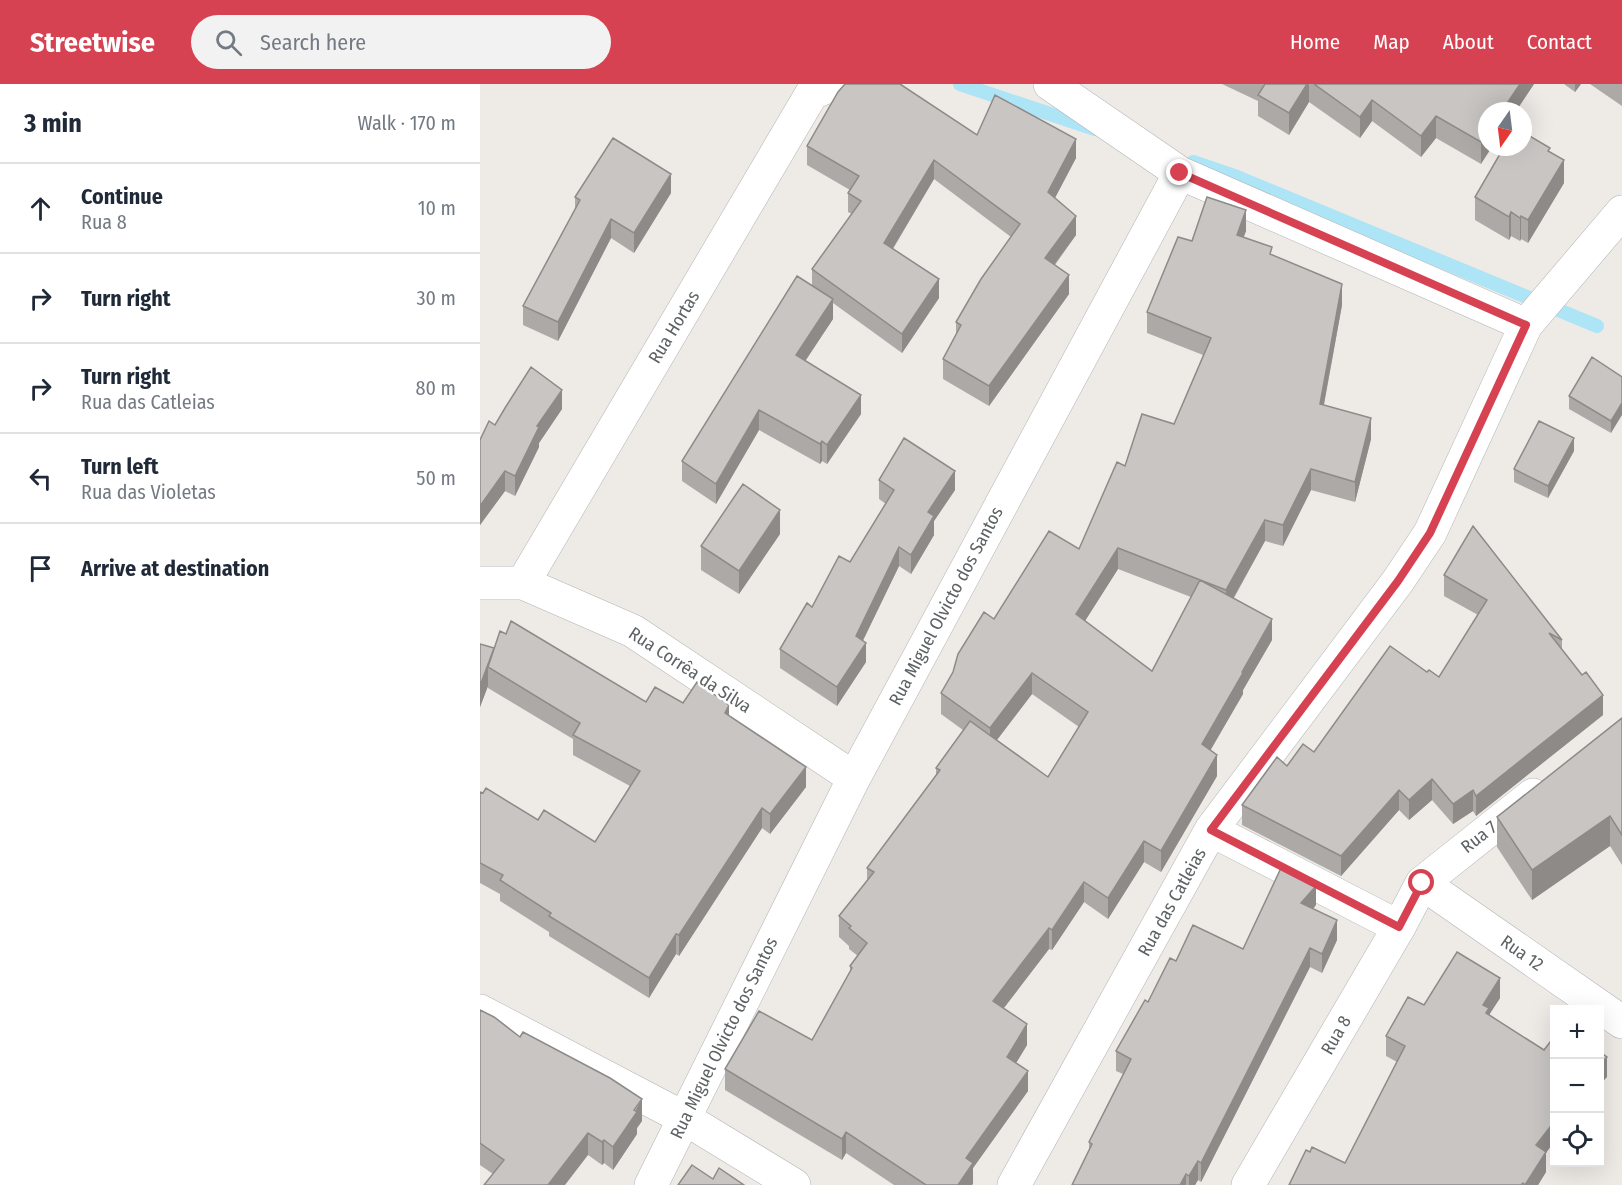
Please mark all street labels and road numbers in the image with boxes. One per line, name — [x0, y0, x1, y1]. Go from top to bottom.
street label: Rua Hortas — [644, 286, 704, 367]
street label: Rua Miguel Olvicto dos Santos — [884, 503, 1008, 709]
street label: Rua Corrêa da Silva — [625, 622, 756, 718]
street label: Rua 7 — [1457, 816, 1501, 858]
street label: Rua das Catleias — [1133, 844, 1211, 960]
street label: Rua 12 — [1496, 930, 1548, 976]
street label: Rua Miguel Olvicto dos Santos — [666, 933, 783, 1142]
street label: Rua 8 — [1316, 1012, 1356, 1058]

